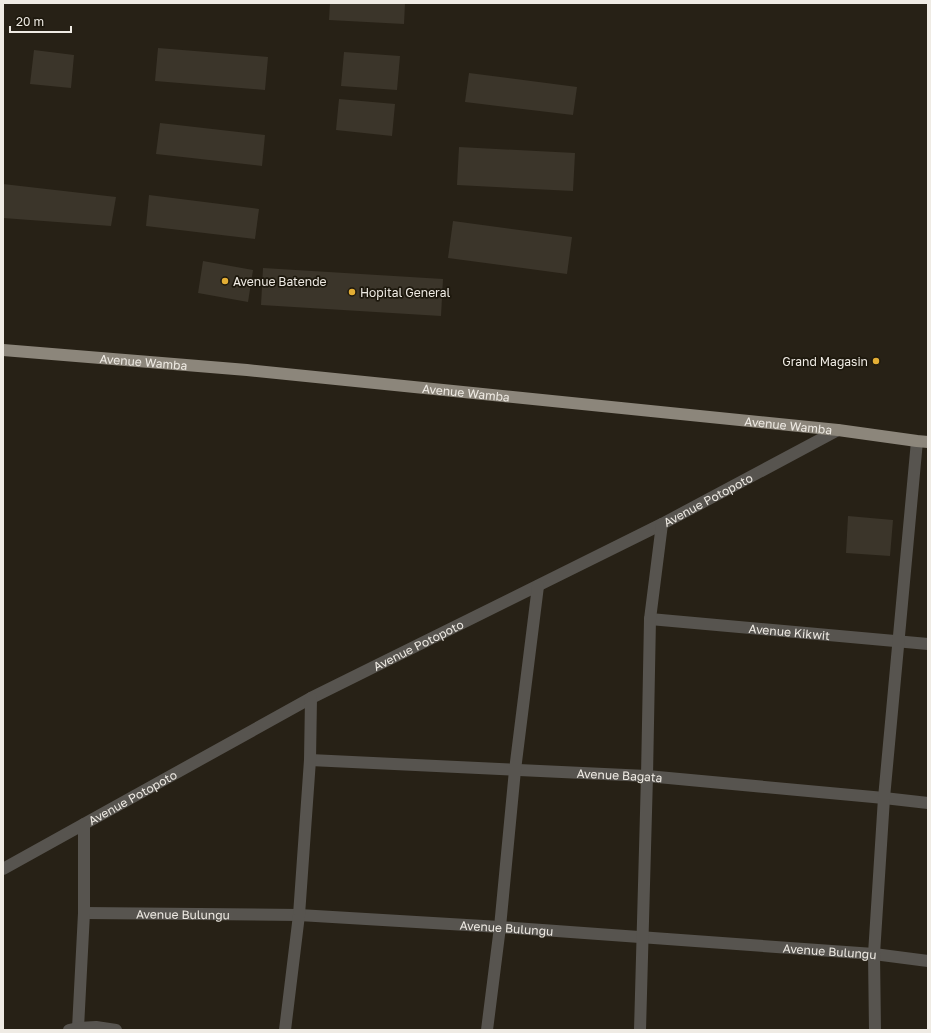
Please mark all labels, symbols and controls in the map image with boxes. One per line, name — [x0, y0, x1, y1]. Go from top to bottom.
scale bar — [10, 8, 71, 34]
text: 20 m — [16, 14, 44, 29]
place label: Avenue Batende — [233, 274, 327, 289]
marker: Avenue Batende — [220, 276, 230, 286]
place label: Hopital General — [360, 285, 450, 300]
marker: Hopital General — [347, 287, 357, 297]
street label: Avenue Wamba — [99, 350, 188, 373]
place label: Grand Magasin — [782, 354, 868, 369]
marker: Grand Magasin — [871, 356, 881, 366]
street label: Avenue Wamba — [421, 380, 511, 404]
street label: Avenue Wamba — [744, 413, 833, 437]
street label: Avenue Potopoto — [661, 470, 755, 529]
street label: Avenue Potopoto — [371, 616, 466, 674]
street label: Avenue Kikwit — [748, 620, 831, 643]
street label: Avenue Bagata — [576, 765, 663, 785]
street label: Avenue Potopoto — [85, 767, 179, 828]
street label: Avenue Bulungu — [136, 906, 230, 922]
street label: Avenue Bulungu — [459, 917, 554, 938]
street label: Avenue Bulungu — [782, 940, 877, 962]

